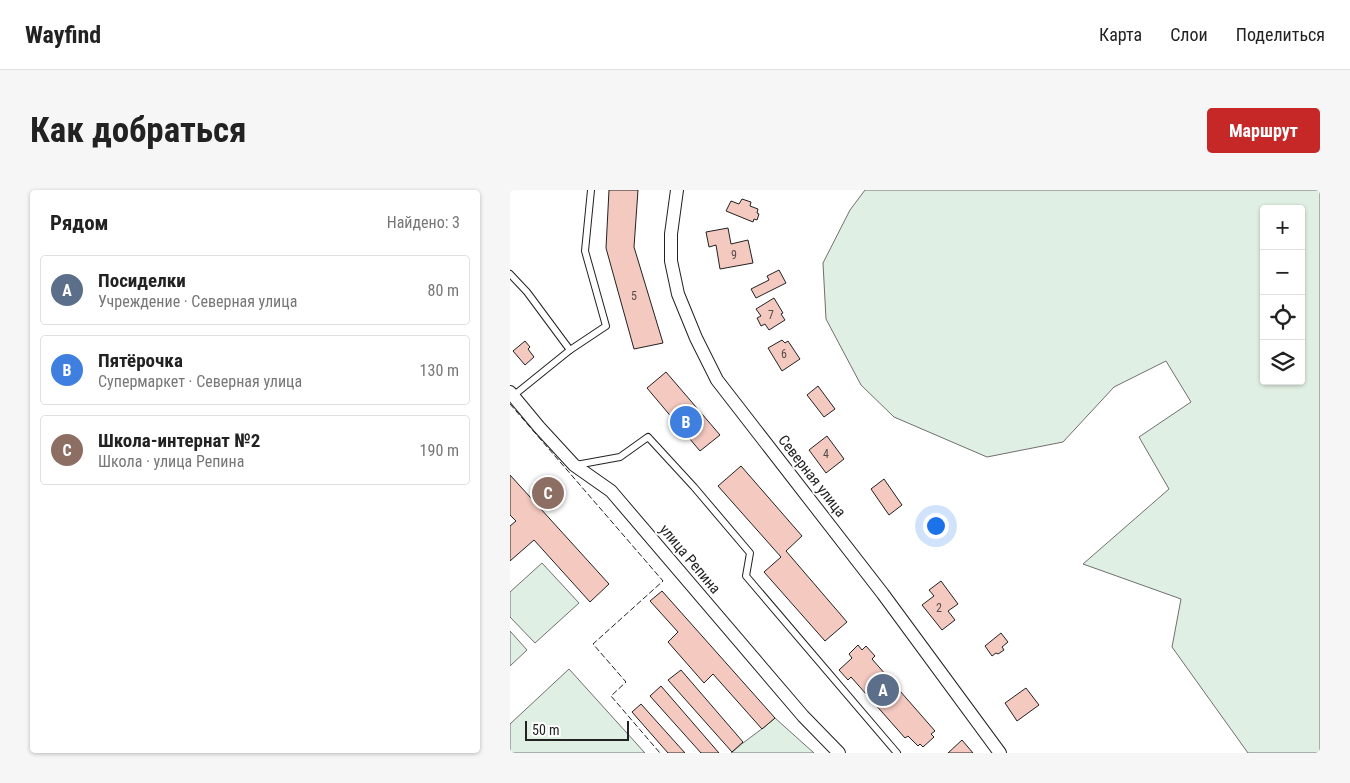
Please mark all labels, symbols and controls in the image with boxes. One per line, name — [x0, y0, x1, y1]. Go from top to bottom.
text: Wayfind — [25, 21, 101, 49]
text: Карта — [1099, 24, 1142, 45]
text: Слои — [1170, 24, 1208, 45]
text: Поделиться — [1236, 24, 1325, 45]
button: Маршрут — [1207, 108, 1320, 153]
text: Как добраться — [30, 110, 246, 151]
map controls — [1260, 205, 1305, 385]
button: + — [1260, 205, 1305, 250]
text: Рядом — [50, 211, 109, 235]
text: Найдено: 3 — [387, 213, 460, 232]
house number: 9 — [731, 248, 737, 262]
button: − — [1260, 250, 1305, 295]
text: Посиделки — [98, 269, 186, 292]
text: A — [62, 281, 72, 300]
text: 80 m — [427, 281, 459, 300]
house number: 5 — [631, 289, 637, 303]
text: Учреждение · Северная улица — [98, 292, 297, 311]
button: locate — [1260, 295, 1305, 340]
house number: 7 — [768, 308, 774, 322]
button: layers — [1260, 340, 1305, 385]
house number: 6 — [781, 347, 787, 361]
text: Пятёрочка — [98, 349, 183, 372]
text: B — [63, 361, 71, 380]
text: 130 m — [420, 361, 459, 380]
text: Супермаркет · Северная улица — [98, 372, 302, 391]
pin: B — [670, 403, 702, 441]
text: Школа-интернат №2 — [98, 429, 260, 452]
street label: Северная улица — [774, 431, 850, 521]
text: C — [62, 441, 72, 460]
text: 190 m — [420, 441, 459, 460]
house number: 4 — [823, 447, 829, 461]
text: Школа · улица Репина — [98, 452, 244, 471]
pin: C — [532, 474, 564, 512]
your location — [923, 513, 949, 539]
street label: улица Репина — [656, 521, 724, 597]
house number: 2 — [936, 601, 942, 615]
pin: A — [867, 671, 899, 709]
scale bar — [525, 718, 629, 741]
text: 50 m — [532, 722, 560, 738]

